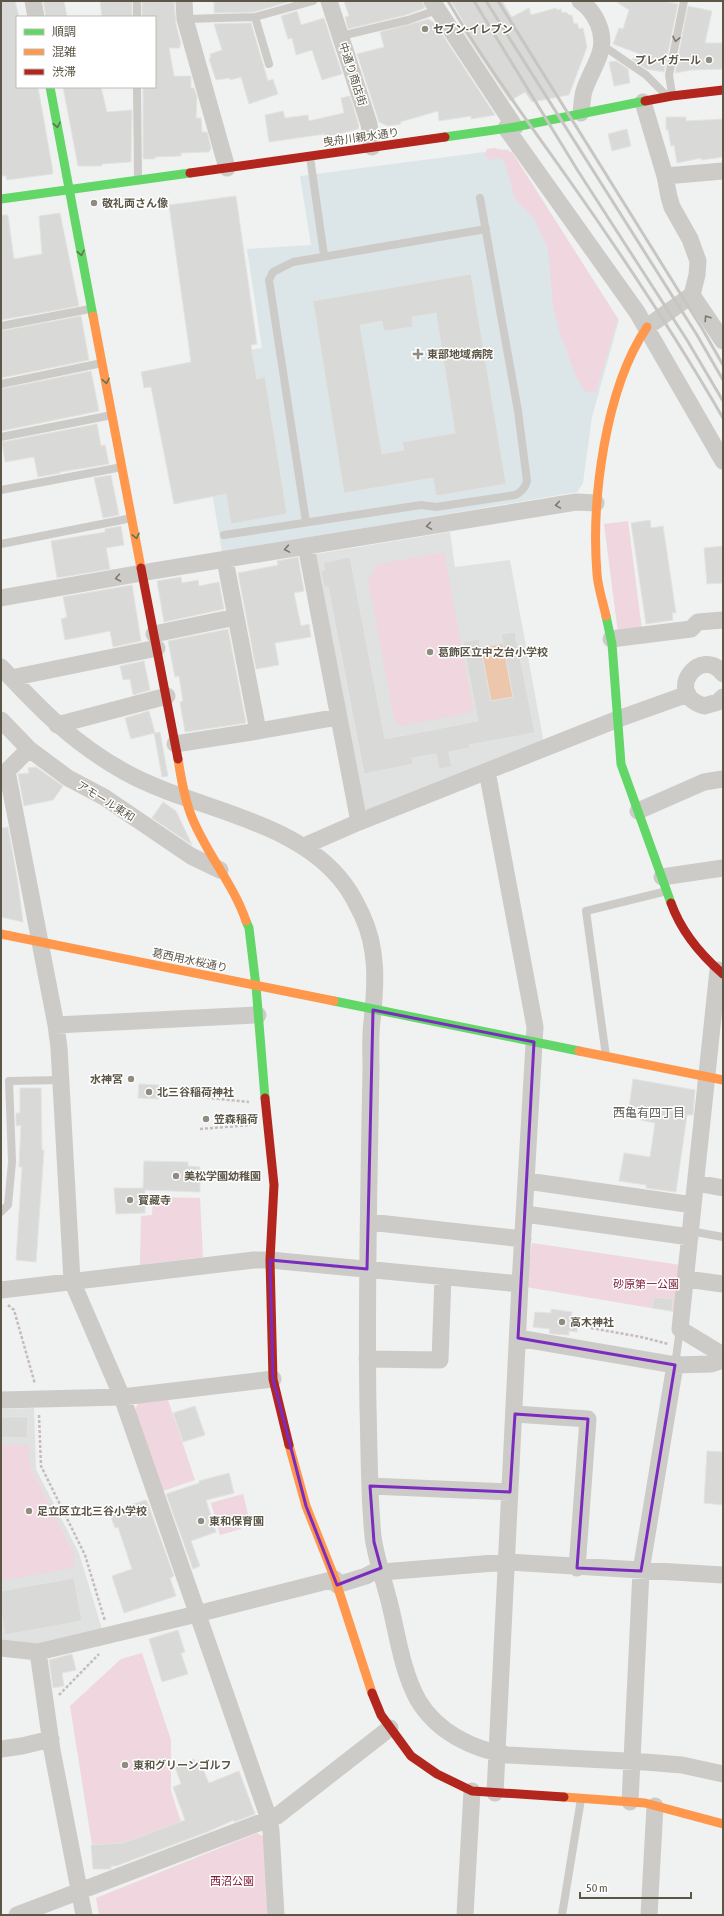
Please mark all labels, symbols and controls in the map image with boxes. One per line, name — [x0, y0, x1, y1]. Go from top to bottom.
legend — [16, 16, 156, 88]
place label: セブン-イレブン — [433, 23, 513, 35]
marker: セブン-イレブン — [420, 24, 430, 34]
text: 順調 — [52, 25, 76, 39]
one-way arrow — [673, 36, 681, 42]
street label: 中通り商店街 — [337, 41, 369, 107]
text: 混雑 — [52, 45, 76, 59]
place label: プレイガール — [635, 54, 701, 66]
marker: プレイガール — [704, 55, 714, 65]
text: 渋滞 — [52, 65, 76, 79]
one-way arrow — [52, 122, 61, 128]
street label: 曳舟川親水通り — [322, 126, 400, 148]
place label: 敬礼両さん像 — [102, 197, 168, 209]
marker: 敬礼両さん像 — [89, 198, 99, 208]
one-way arrow — [77, 250, 85, 256]
one-way arrow — [705, 315, 712, 322]
marker: 東部地域病院 — [412, 348, 424, 360]
place label: 東部地域病院 — [427, 348, 493, 360]
one-way arrow — [101, 378, 109, 384]
one-way arrow — [554, 500, 561, 508]
one-way arrow — [426, 521, 432, 530]
one-way arrow — [131, 533, 139, 539]
one-way arrow — [284, 544, 290, 553]
one-way arrow — [115, 574, 121, 582]
place label: 葛飾区立中之台小学校 — [438, 646, 548, 658]
marker: 葛飾区立中之台小学校 — [425, 647, 435, 657]
street label: アモール東和 — [75, 778, 137, 824]
street label: 葛西用水桜通り — [151, 946, 229, 974]
place label: 水神宮 — [90, 1073, 123, 1085]
marker: 水神宮 — [126, 1074, 136, 1084]
place label: 北三谷稲荷神社 — [157, 1086, 234, 1098]
marker: 北三谷稲荷神社 — [144, 1087, 154, 1097]
district label: 西亀有四丁目 — [613, 1106, 685, 1120]
place label: 笠森稲荷 — [213, 1113, 258, 1125]
marker: 笠森稲荷 — [201, 1114, 211, 1124]
place label: 美松学園幼稚園 — [184, 1170, 261, 1182]
marker: 美松学園幼稚園 — [171, 1171, 181, 1181]
place label: 寳藏寺 — [138, 1194, 171, 1206]
marker: 寳藏寺 — [125, 1195, 135, 1205]
park label: 砂原第一公園 — [613, 1278, 679, 1290]
place label: 高木神社 — [570, 1316, 614, 1328]
marker: 高木神社 — [557, 1317, 567, 1327]
place label: 足立区立北三谷小学校 — [37, 1505, 147, 1517]
marker: 足立区立北三谷小学校 — [24, 1506, 34, 1516]
place label: 東和保育園 — [209, 1515, 264, 1527]
marker: 東和保育園 — [196, 1516, 206, 1526]
place label: 東和グリーンゴルフ — [133, 1759, 231, 1771]
marker: 東和グリーンゴルフ — [120, 1760, 130, 1770]
scale bar — [580, 1874, 691, 1900]
park label: 西沼公園 — [210, 1875, 254, 1887]
text: 50 m — [586, 1881, 608, 1895]

